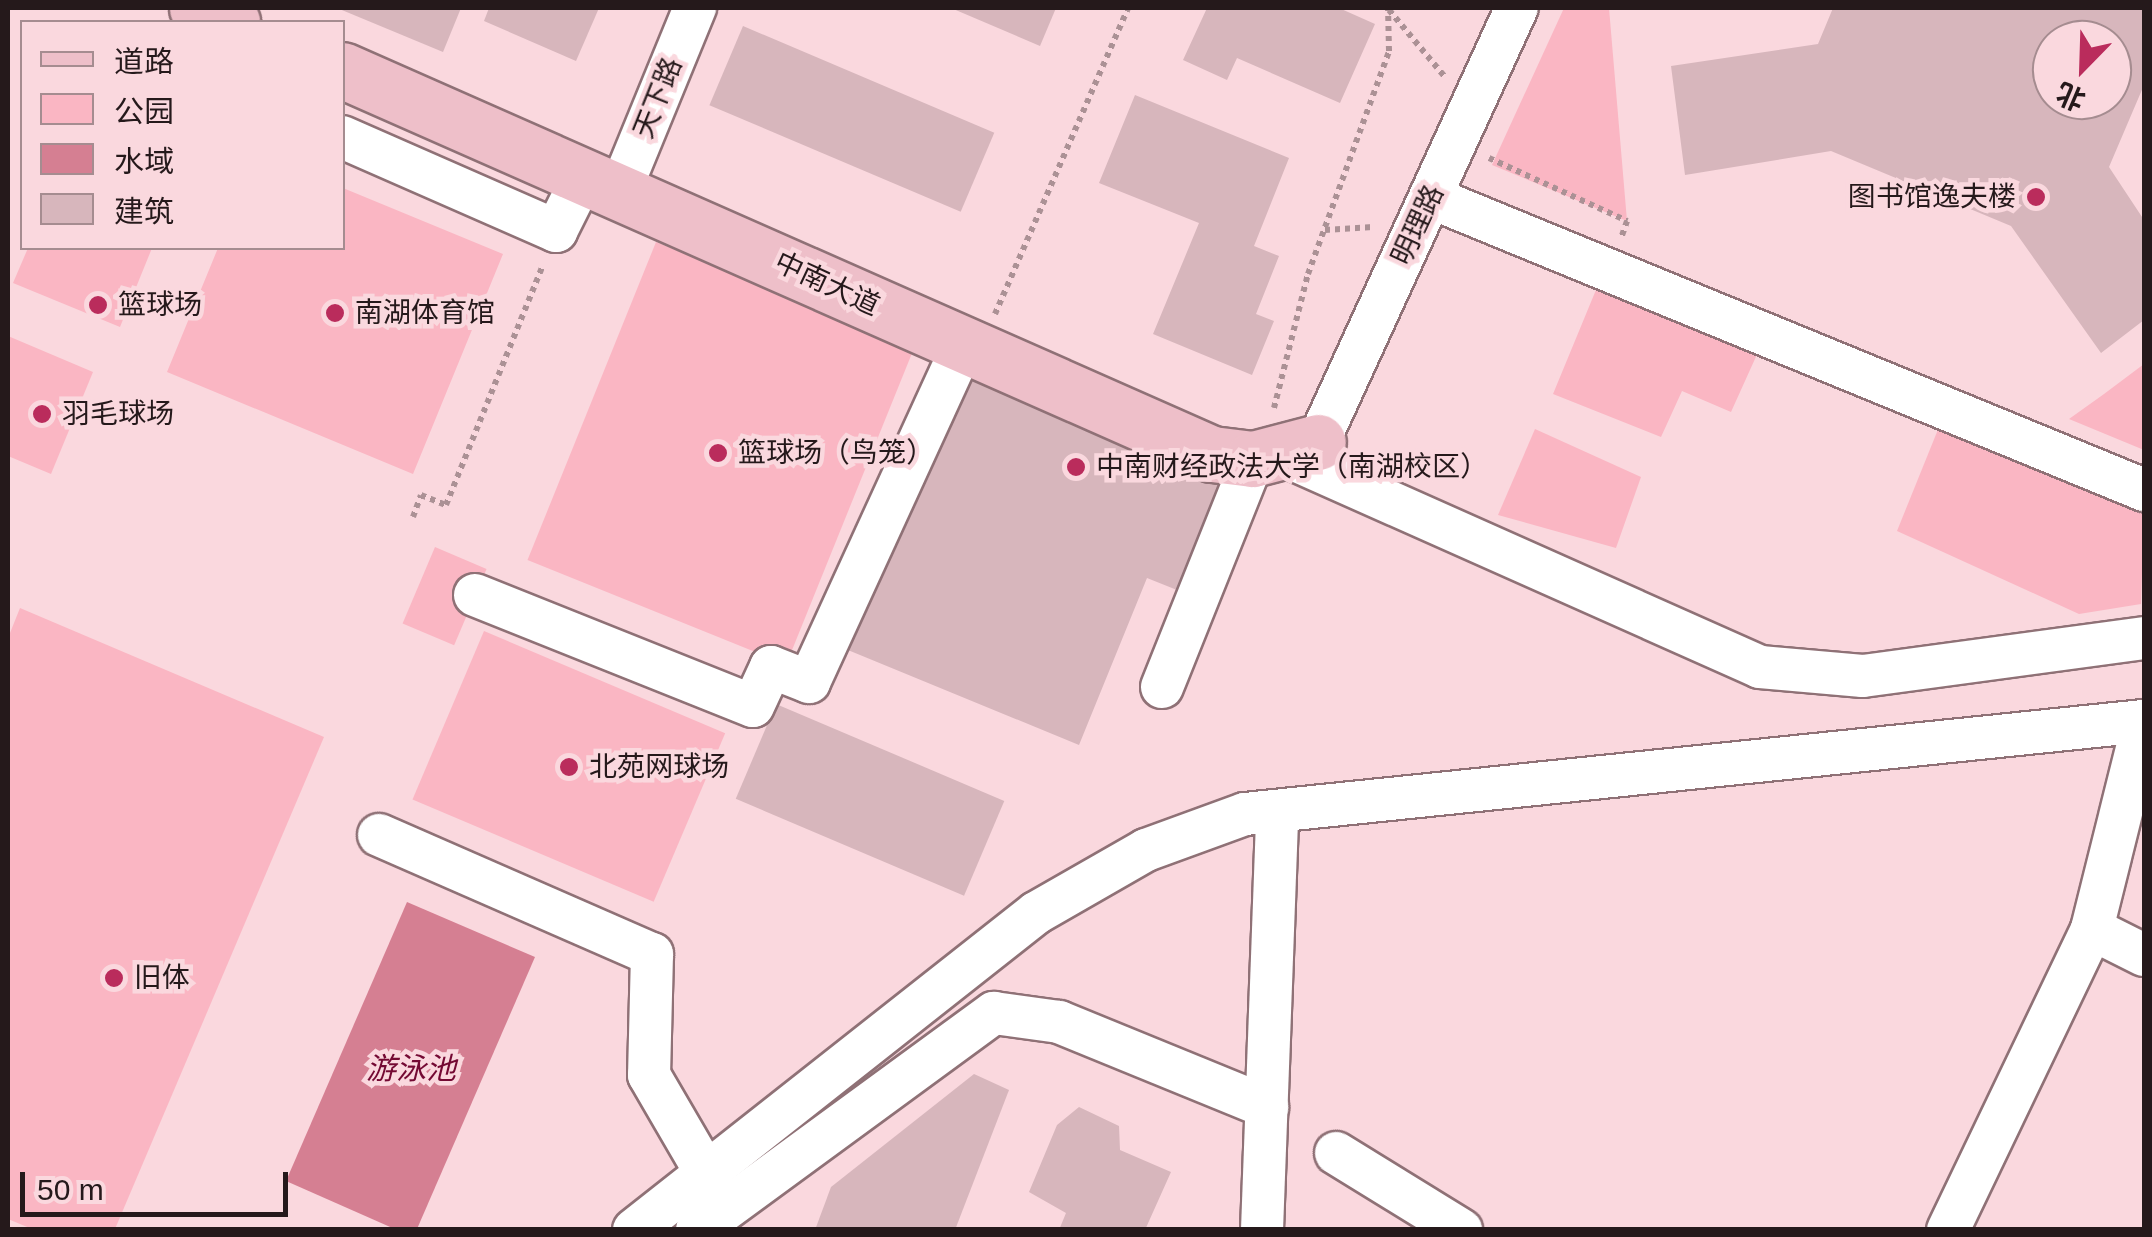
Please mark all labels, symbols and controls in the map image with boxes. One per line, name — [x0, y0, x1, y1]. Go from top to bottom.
legend — [20, 20, 345, 250]
north arrow — [2032, 20, 2132, 120]
text: 道路 — [114, 45, 174, 78]
street label: 天下路 — [627, 53, 689, 143]
text: 北 — [2052, 76, 2090, 116]
text: 公园 — [114, 95, 174, 128]
text: 水域 — [114, 145, 174, 178]
street label: 明理路 — [1385, 180, 1451, 270]
place label: 图书馆逸夫楼 — [1848, 180, 2016, 214]
marker: 图书馆逸夫楼 — [2025, 186, 2047, 208]
text: 建筑 — [114, 195, 174, 228]
street label: 中南大道 — [769, 245, 885, 323]
place label: 篮球场 — [118, 288, 202, 322]
marker: 篮球场 — [87, 294, 109, 316]
place label: 南湖体育馆 — [355, 296, 495, 330]
marker: 南湖体育馆 — [324, 302, 346, 324]
place label: 羽毛球场 — [62, 397, 174, 431]
marker: 羽毛球场 — [31, 403, 53, 425]
place label: 篮球场（鸟笼） — [738, 436, 934, 470]
marker: 篮球场（鸟笼） — [707, 442, 729, 464]
place label: 中南财经政法大学（南湖校区） — [1096, 450, 1488, 484]
marker: 中南财经政法大学（南湖校区） — [1065, 456, 1087, 478]
place label: 北苑网球场 — [589, 750, 729, 784]
marker: 北苑网球场 — [558, 756, 580, 778]
place label: 旧体 — [134, 961, 190, 995]
marker: 旧体 — [103, 967, 125, 989]
water label: 游泳池 — [366, 1051, 456, 1087]
scale bar — [25, 1152, 292, 1214]
text: 50 m — [37, 1173, 104, 1206]

